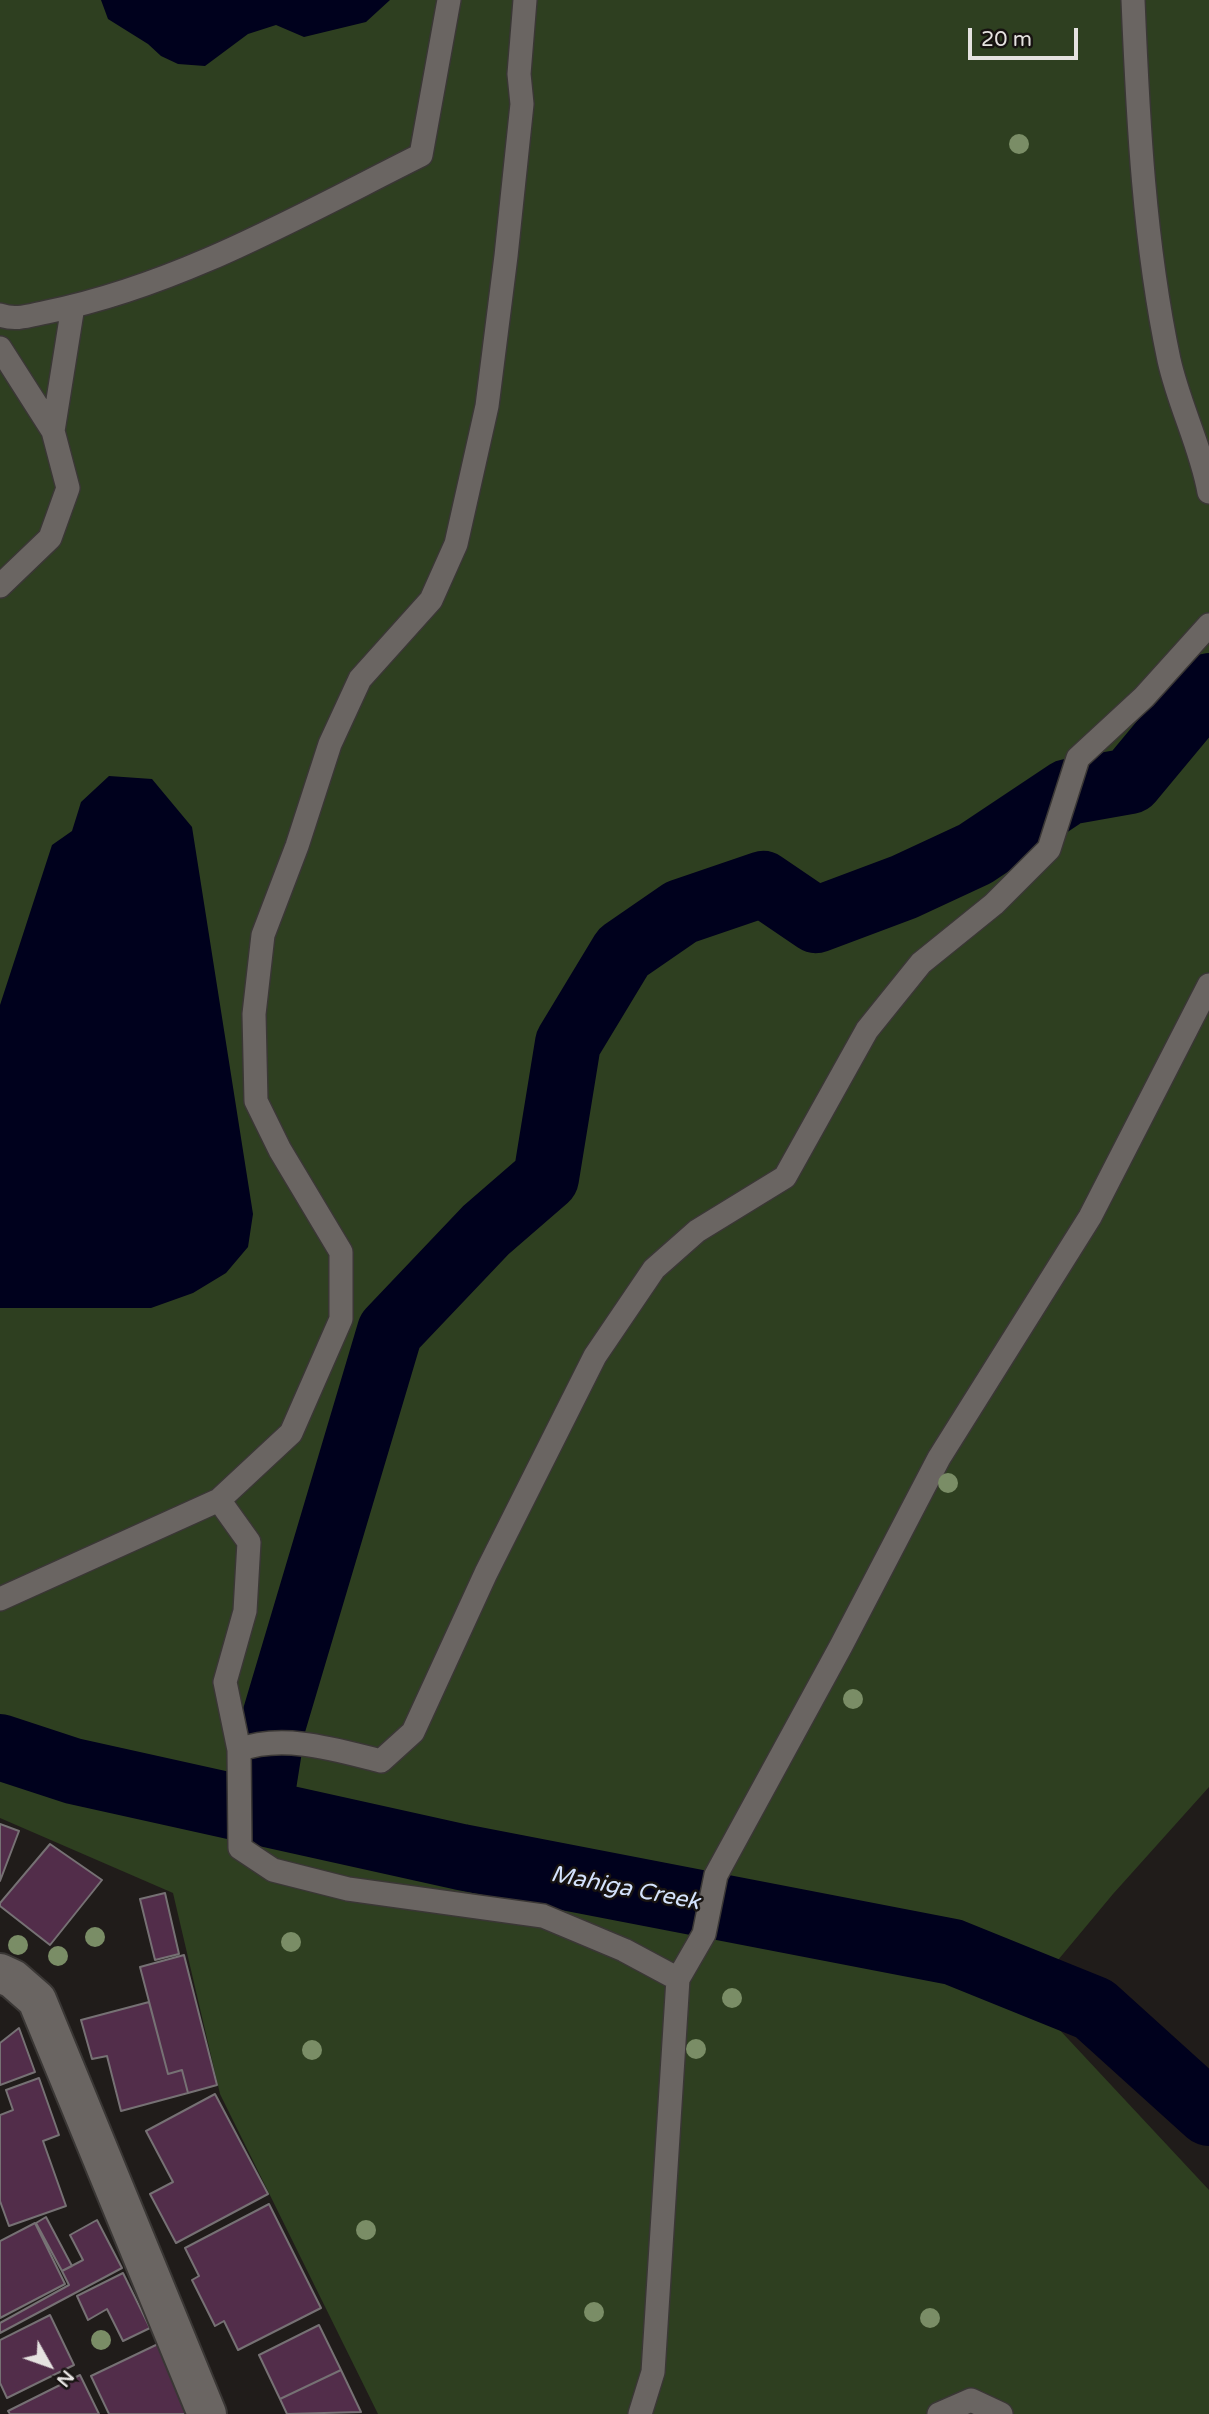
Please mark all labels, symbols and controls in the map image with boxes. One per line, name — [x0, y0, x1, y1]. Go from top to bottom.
scale bar — [971, 14, 1081, 58]
text: 20 m — [981, 27, 1032, 52]
water label: Mahiga Creek — [548, 1861, 702, 1917]
north arrow — [14, 2330, 84, 2400]
text: N — [52, 2366, 78, 2391]

